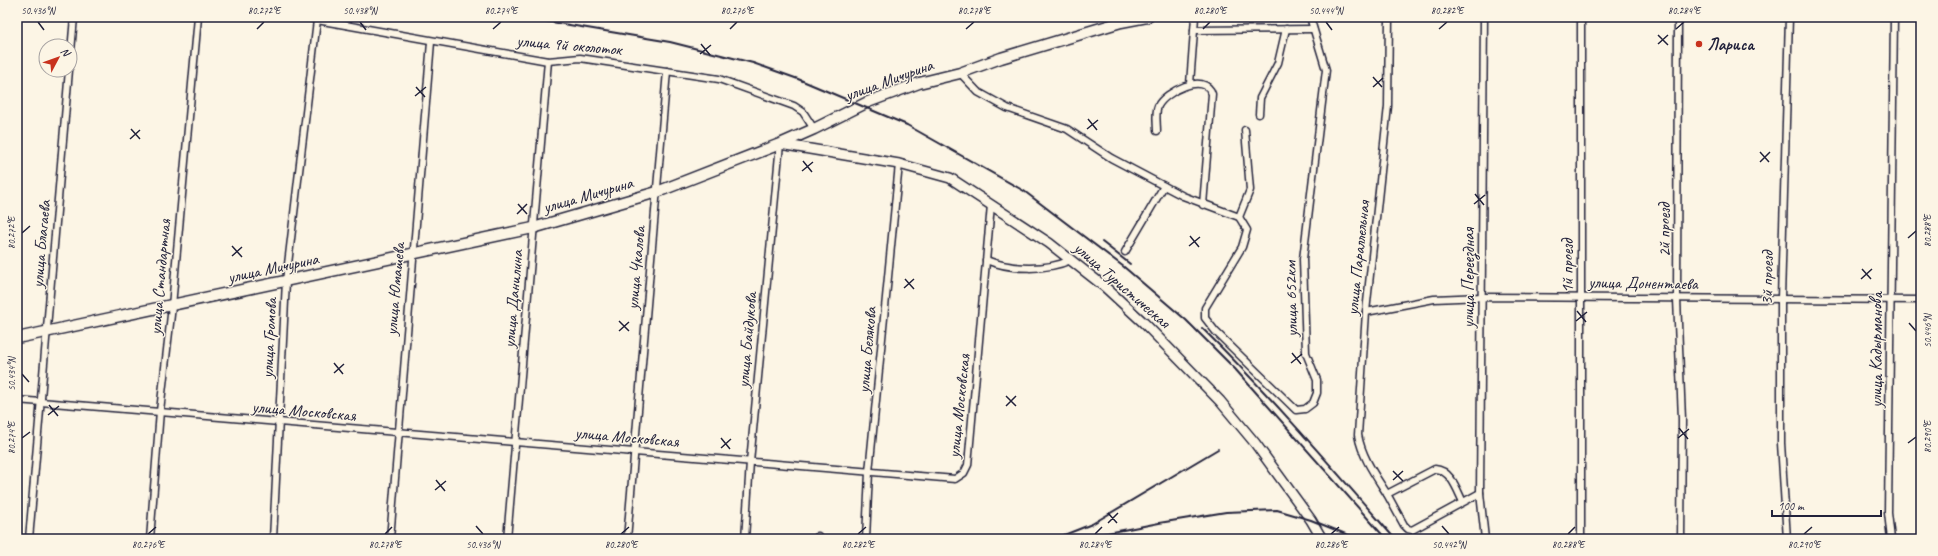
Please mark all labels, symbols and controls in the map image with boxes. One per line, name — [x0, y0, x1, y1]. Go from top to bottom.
text: 50.436°N — [21, 4, 57, 17]
text: 80.272°E — [248, 4, 282, 17]
text: 50.438°N — [343, 4, 379, 17]
text: 80.274°E — [485, 4, 519, 17]
text: 80.276°E — [721, 4, 755, 17]
text: 80.278°E — [958, 4, 992, 17]
text: 80.280°E — [1194, 4, 1228, 17]
text: 50.444°N — [1309, 4, 1345, 17]
text: 80.282°E — [1431, 4, 1465, 17]
text: 80.284°E — [1668, 4, 1702, 17]
street label: улица 9й околоток — [515, 30, 624, 60]
place label: Лариса — [1707, 34, 1755, 55]
north arrow — [38, 38, 78, 78]
marker: Лариса — [1694, 39, 1704, 49]
text: N — [58, 44, 74, 60]
street label: улица Мичурина — [841, 54, 937, 106]
street label: улица Мичурина — [540, 172, 637, 218]
street label: улица Благаева — [27, 198, 55, 290]
street label: улица Параллельная — [1341, 198, 1375, 317]
street label: 2й проезд — [1654, 201, 1675, 257]
text: 80.288°E — [1921, 213, 1934, 247]
text: 80.272°E — [5, 215, 18, 249]
street label: улица Стандартная — [144, 217, 176, 337]
street label: улица Чкалова — [622, 223, 650, 312]
street label: улица Переездная — [1458, 226, 1480, 329]
street label: улица Туристическая — [1069, 237, 1175, 333]
street label: 1й проезд — [1557, 237, 1578, 293]
street label: улица Юмашева — [380, 240, 410, 337]
street label: улица Мичурина — [225, 248, 322, 288]
street label: улица Данилина — [498, 248, 528, 350]
street label: 3й проезд — [1756, 249, 1778, 305]
street label: улица 652км — [1280, 260, 1302, 338]
street label: улица Донентаева — [1587, 272, 1699, 294]
street label: улица Байдукова — [732, 289, 762, 390]
street label: улица Кадырманова — [1866, 290, 1887, 409]
street label: улица Громова — [256, 295, 282, 380]
street label: улица Белякова — [853, 305, 881, 395]
text: 50.446°N — [1921, 312, 1934, 348]
street label: улица Московская — [943, 352, 975, 460]
text: 50.434°N — [5, 355, 18, 391]
street label: улица Московская — [250, 396, 358, 426]
text: 80.290°E — [1921, 419, 1934, 453]
text: 80.274°E — [5, 420, 18, 454]
street label: улица Московская — [573, 422, 681, 452]
scale bar — [1772, 492, 1881, 518]
text: 100 m — [1778, 498, 1805, 514]
text: 80.276°E — [132, 538, 166, 551]
text: 80.278°E — [369, 538, 403, 551]
text: 50.436°N — [466, 538, 502, 551]
text: 80.280°E — [605, 538, 639, 551]
text: 80.282°E — [842, 538, 876, 551]
text: 80.284°E — [1079, 538, 1113, 551]
text: 80.286°E — [1315, 538, 1349, 551]
text: 50.442°N — [1432, 538, 1468, 551]
text: 80.288°E — [1552, 538, 1586, 551]
text: 80.290°E — [1788, 538, 1822, 551]

